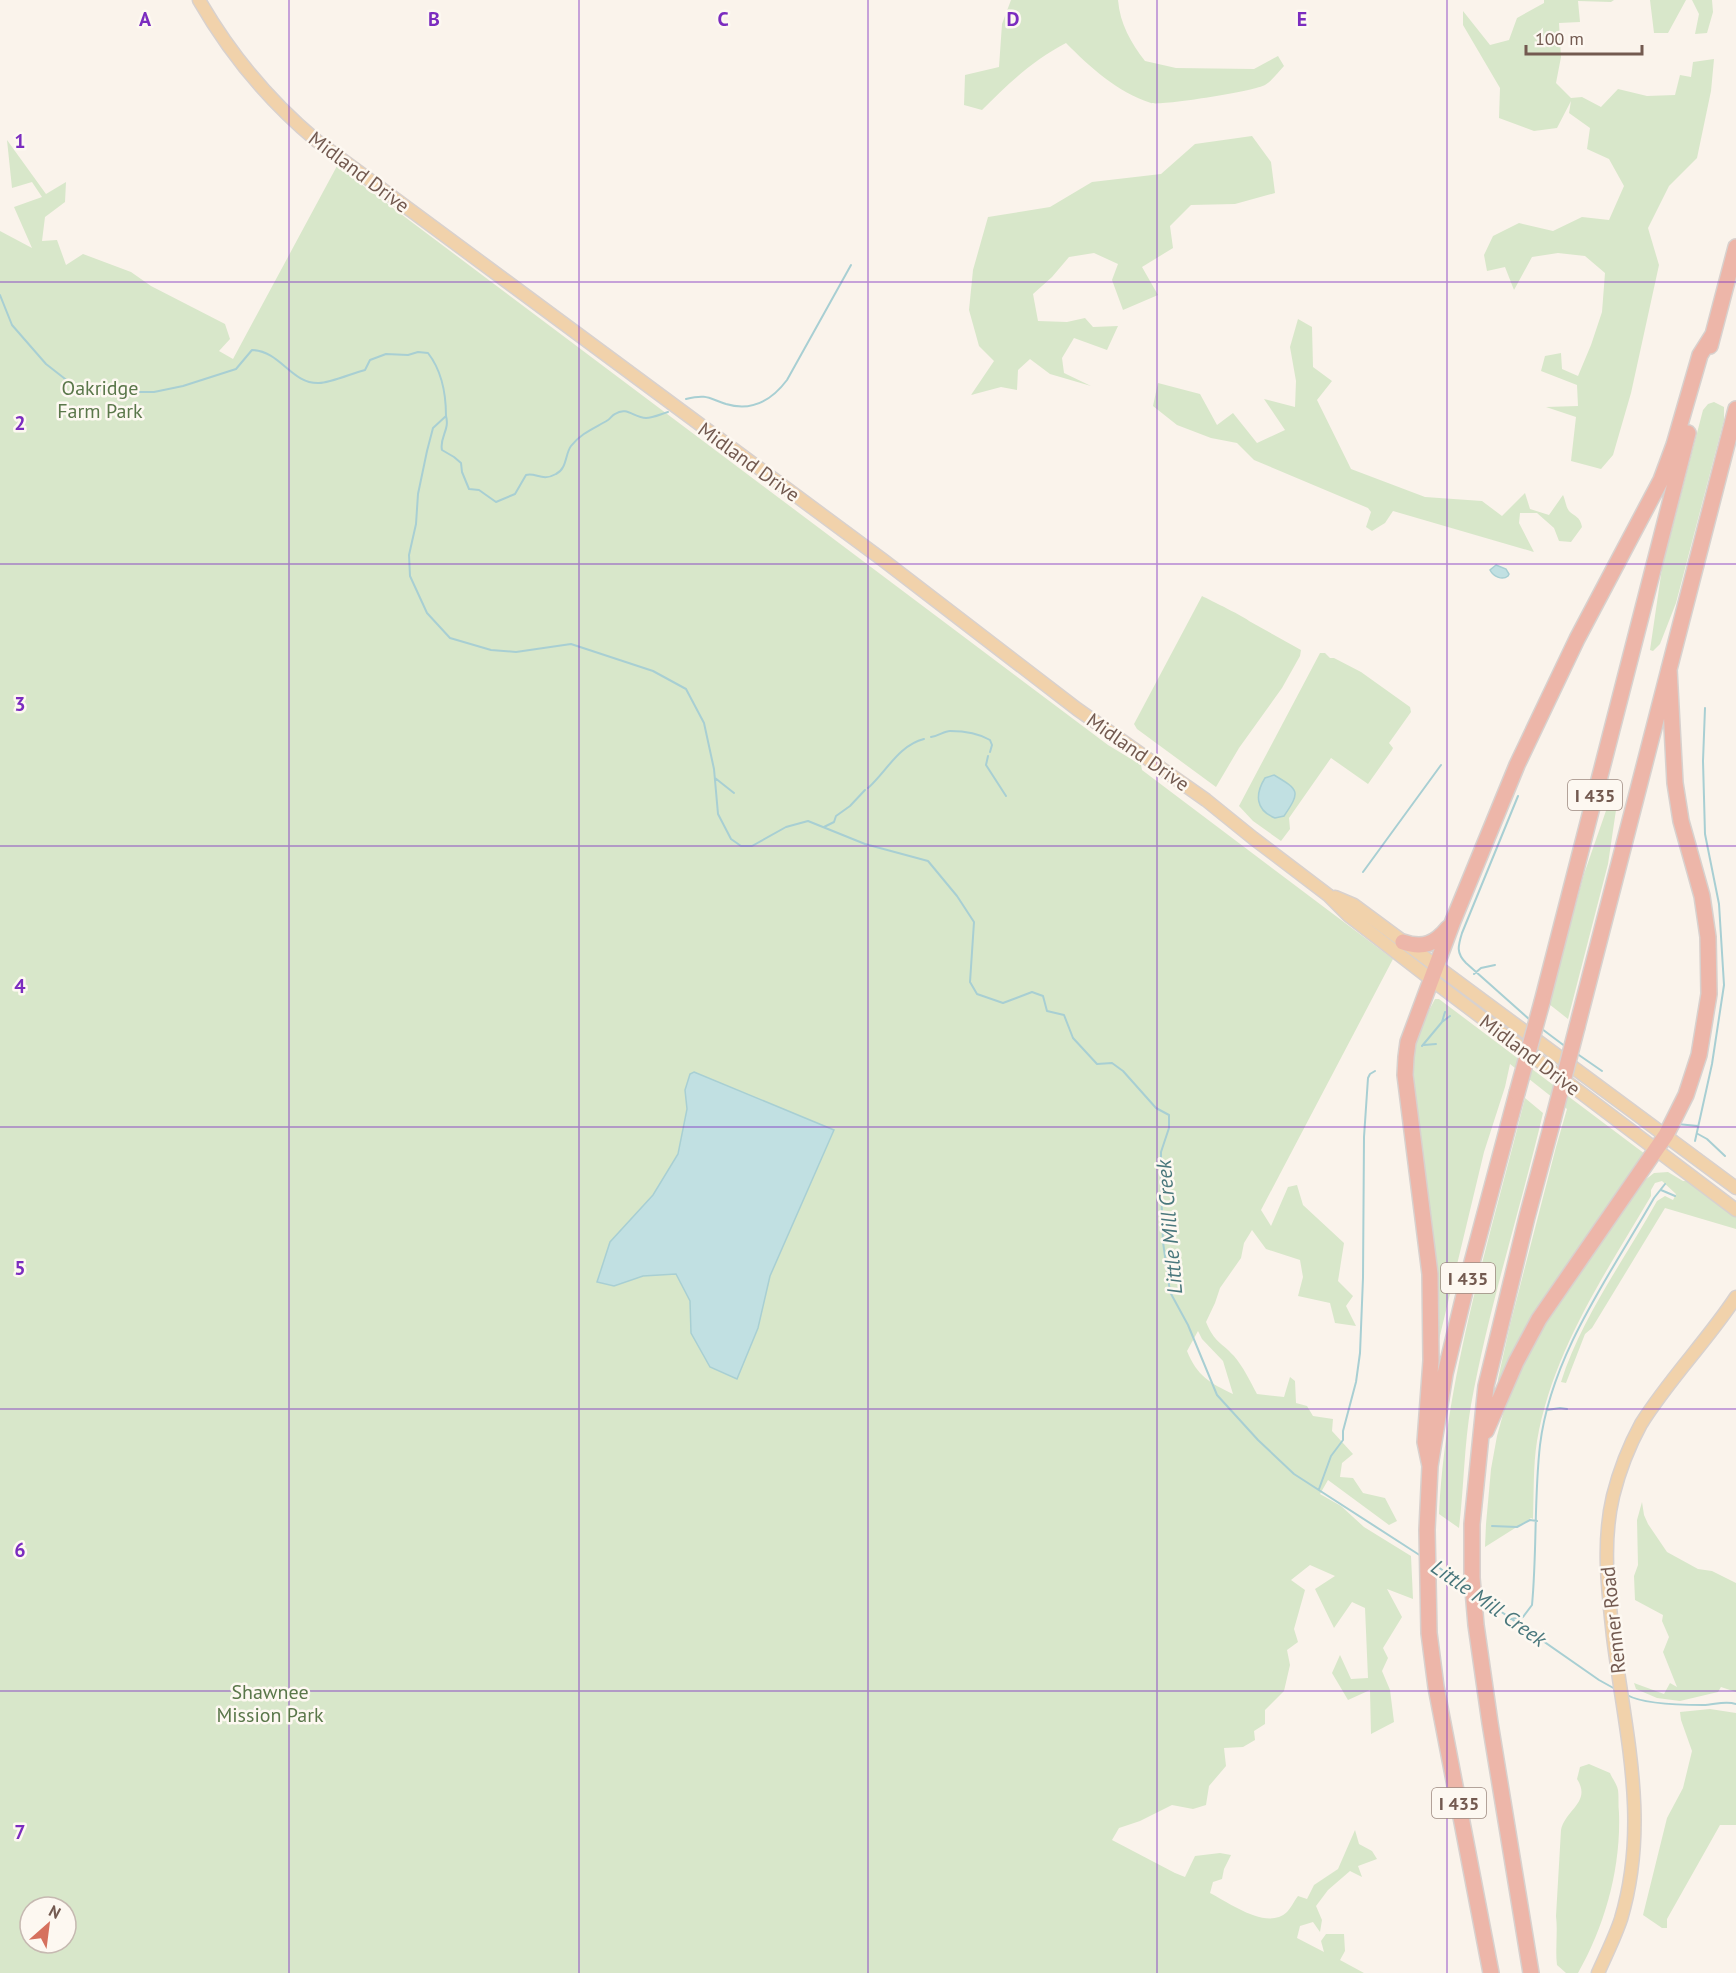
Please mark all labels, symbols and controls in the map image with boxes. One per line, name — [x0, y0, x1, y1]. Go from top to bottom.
text: A — [139, 6, 152, 32]
text: B — [428, 6, 440, 32]
text: C — [717, 6, 729, 32]
text: D — [1007, 6, 1020, 32]
text: E — [1297, 6, 1307, 32]
scale bar — [1526, 18, 1642, 56]
text: 100 m — [1535, 27, 1584, 50]
street label: Midland Drive — [303, 126, 415, 218]
text: 1 — [14, 128, 26, 154]
park label: Oakridge Farm Park — [57, 375, 143, 424]
text: 2 — [14, 410, 26, 436]
street label: Midland Drive — [693, 416, 805, 508]
text: 3 — [14, 691, 26, 717]
street label: Midland Drive — [1082, 707, 1194, 797]
road number: I 435 — [1568, 780, 1622, 810]
text: 4 — [14, 973, 26, 999]
street label: Midland Drive — [1474, 1009, 1586, 1101]
water label: Little Mill Creek — [1150, 1157, 1188, 1295]
text: 5 — [14, 1255, 26, 1281]
road number: I 435 — [1441, 1263, 1495, 1293]
text: 6 — [14, 1537, 26, 1563]
water label: Little Mill Creek — [1426, 1553, 1553, 1654]
street label: Renner Road — [1594, 1565, 1632, 1675]
park label: Shawnee Mission Park — [216, 1679, 324, 1728]
road number: I 435 — [1432, 1788, 1486, 1818]
text: 7 — [14, 1819, 26, 1845]
north arrow — [18, 1895, 78, 1955]
text: N — [46, 1900, 64, 1923]

